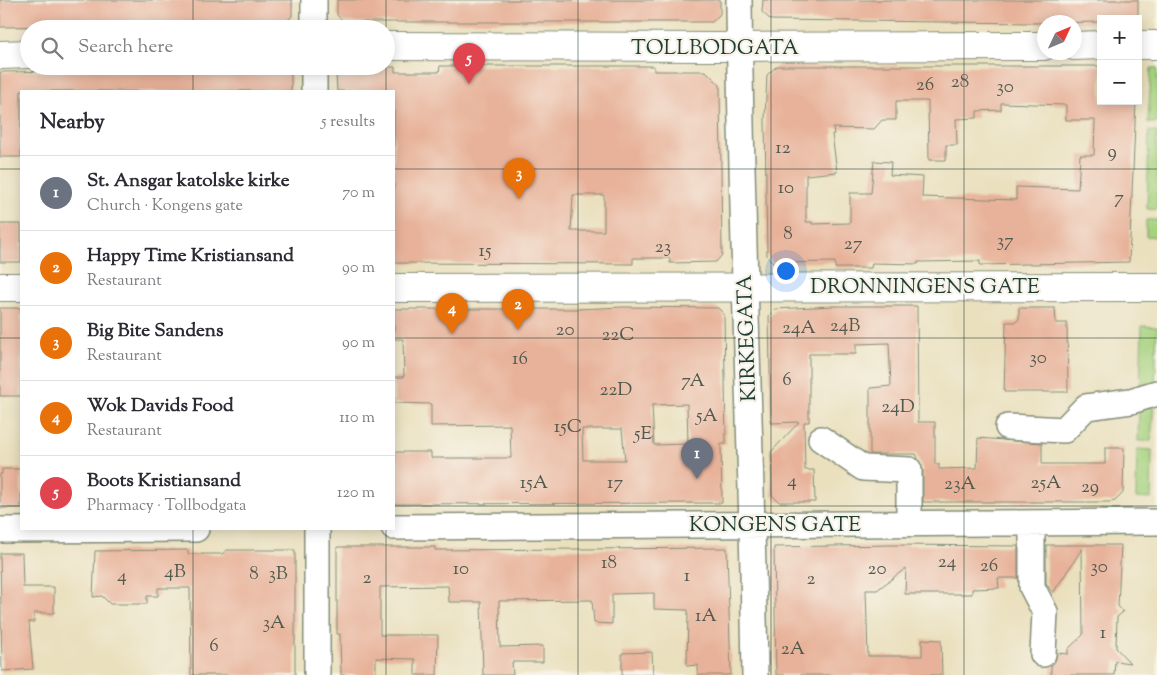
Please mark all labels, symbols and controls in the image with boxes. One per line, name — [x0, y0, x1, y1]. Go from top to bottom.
north arrow — [1037, 15, 1082, 60]
map controls — [1097, 15, 1142, 105]
button: + — [1097, 15, 1142, 60]
search box — [20, 20, 395, 75]
icon: search — [38, 34, 66, 62]
text: Search here — [78, 34, 173, 61]
street label: TOLLBODGATA — [631, 34, 799, 64]
pin: 5 — [453, 43, 485, 84]
button: − — [1097, 60, 1142, 105]
house number: 28 — [951, 69, 969, 96]
house number: 26 — [916, 72, 934, 99]
house number: 30 — [996, 74, 1014, 101]
text: Nearby — [40, 108, 105, 138]
text: 5 results — [321, 111, 375, 134]
house number: 12 — [775, 135, 791, 162]
house number: 9 — [1107, 139, 1117, 166]
pin: 3 — [503, 158, 535, 199]
text: St. Ansgar katolske kirke — [87, 168, 290, 195]
house number: 10 — [778, 175, 794, 202]
text: 1 — [53, 182, 59, 205]
text: 70 m — [342, 182, 375, 205]
house number: 7 — [1114, 185, 1124, 212]
text: Church · Kongens gate — [87, 195, 243, 218]
house number: 8 — [783, 221, 793, 248]
house number: 37 — [996, 228, 1014, 255]
house number: 27 — [844, 231, 863, 258]
house number: 23 — [655, 234, 671, 261]
house number: 15 — [479, 238, 492, 265]
text: Happy Time Kristiansand — [87, 243, 294, 270]
text: 2 — [52, 257, 60, 280]
text: 90 m — [342, 257, 375, 280]
your location — [773, 258, 799, 284]
text: Restaurant — [87, 270, 162, 293]
street label: DRONNINGENS GATE — [810, 273, 1040, 303]
street label: KIRKEGATA — [731, 274, 765, 402]
pin: 2 — [502, 289, 534, 330]
pin: 4 — [436, 293, 468, 334]
house number: 24B — [830, 313, 860, 340]
house number: 24A — [782, 315, 817, 342]
house number: 20 — [556, 317, 574, 344]
text: Big Bite Sandens — [87, 318, 223, 345]
house number: 22C — [601, 322, 635, 349]
text: 3 — [53, 332, 59, 355]
text: 90 m — [342, 332, 375, 355]
text: Restaurant — [87, 345, 162, 368]
house number: 30 — [1029, 345, 1047, 372]
house number: 16 — [512, 346, 528, 373]
house number: 6 — [782, 367, 792, 394]
house number: 7A — [681, 368, 705, 395]
house number: 22D — [600, 377, 632, 404]
text: Wok Davids Food — [87, 393, 234, 420]
house number: 24D — [881, 394, 915, 421]
house number: 5A — [695, 403, 719, 430]
text: 4 — [52, 407, 60, 430]
text: 110 m — [339, 407, 375, 430]
house number: 15C — [554, 414, 582, 441]
text: Restaurant — [87, 420, 162, 443]
house number: 5E — [633, 421, 653, 448]
pin: 1 — [681, 438, 713, 479]
text: Boots Kristiansand — [87, 468, 241, 495]
house number: 4 — [787, 468, 797, 495]
house number: 15A — [520, 470, 549, 497]
house number: 17 — [607, 470, 623, 497]
house number: 25A — [1031, 470, 1062, 497]
house number: 23A — [944, 471, 977, 498]
house number: 29 — [1081, 474, 1099, 501]
text: 5 — [53, 482, 59, 505]
text: 120 m — [337, 482, 375, 505]
text: Pharmacy · Tollbodgata — [87, 495, 246, 518]
street label: KONGENS GATE — [689, 511, 861, 541]
house number: 24 — [938, 549, 957, 576]
house number: 18 — [601, 550, 617, 577]
house number: 26 — [980, 553, 998, 580]
house number: 30 — [1090, 554, 1108, 581]
house number: 10 — [453, 556, 469, 583]
house number: 20 — [868, 556, 886, 583]
house number: 4B — [164, 559, 186, 586]
house number: 8 — [249, 561, 259, 588]
house number: 3B — [268, 561, 288, 588]
house number: 4 — [117, 563, 127, 590]
house number: 1 — [684, 563, 691, 590]
house number: 2 — [363, 565, 372, 592]
house number: 2 — [807, 566, 816, 593]
house number: 1A — [695, 603, 718, 630]
house number: 3A — [262, 610, 286, 637]
house number: 1 — [1100, 620, 1107, 647]
house number: 6 — [209, 633, 219, 660]
house number: 2A — [781, 636, 806, 663]

